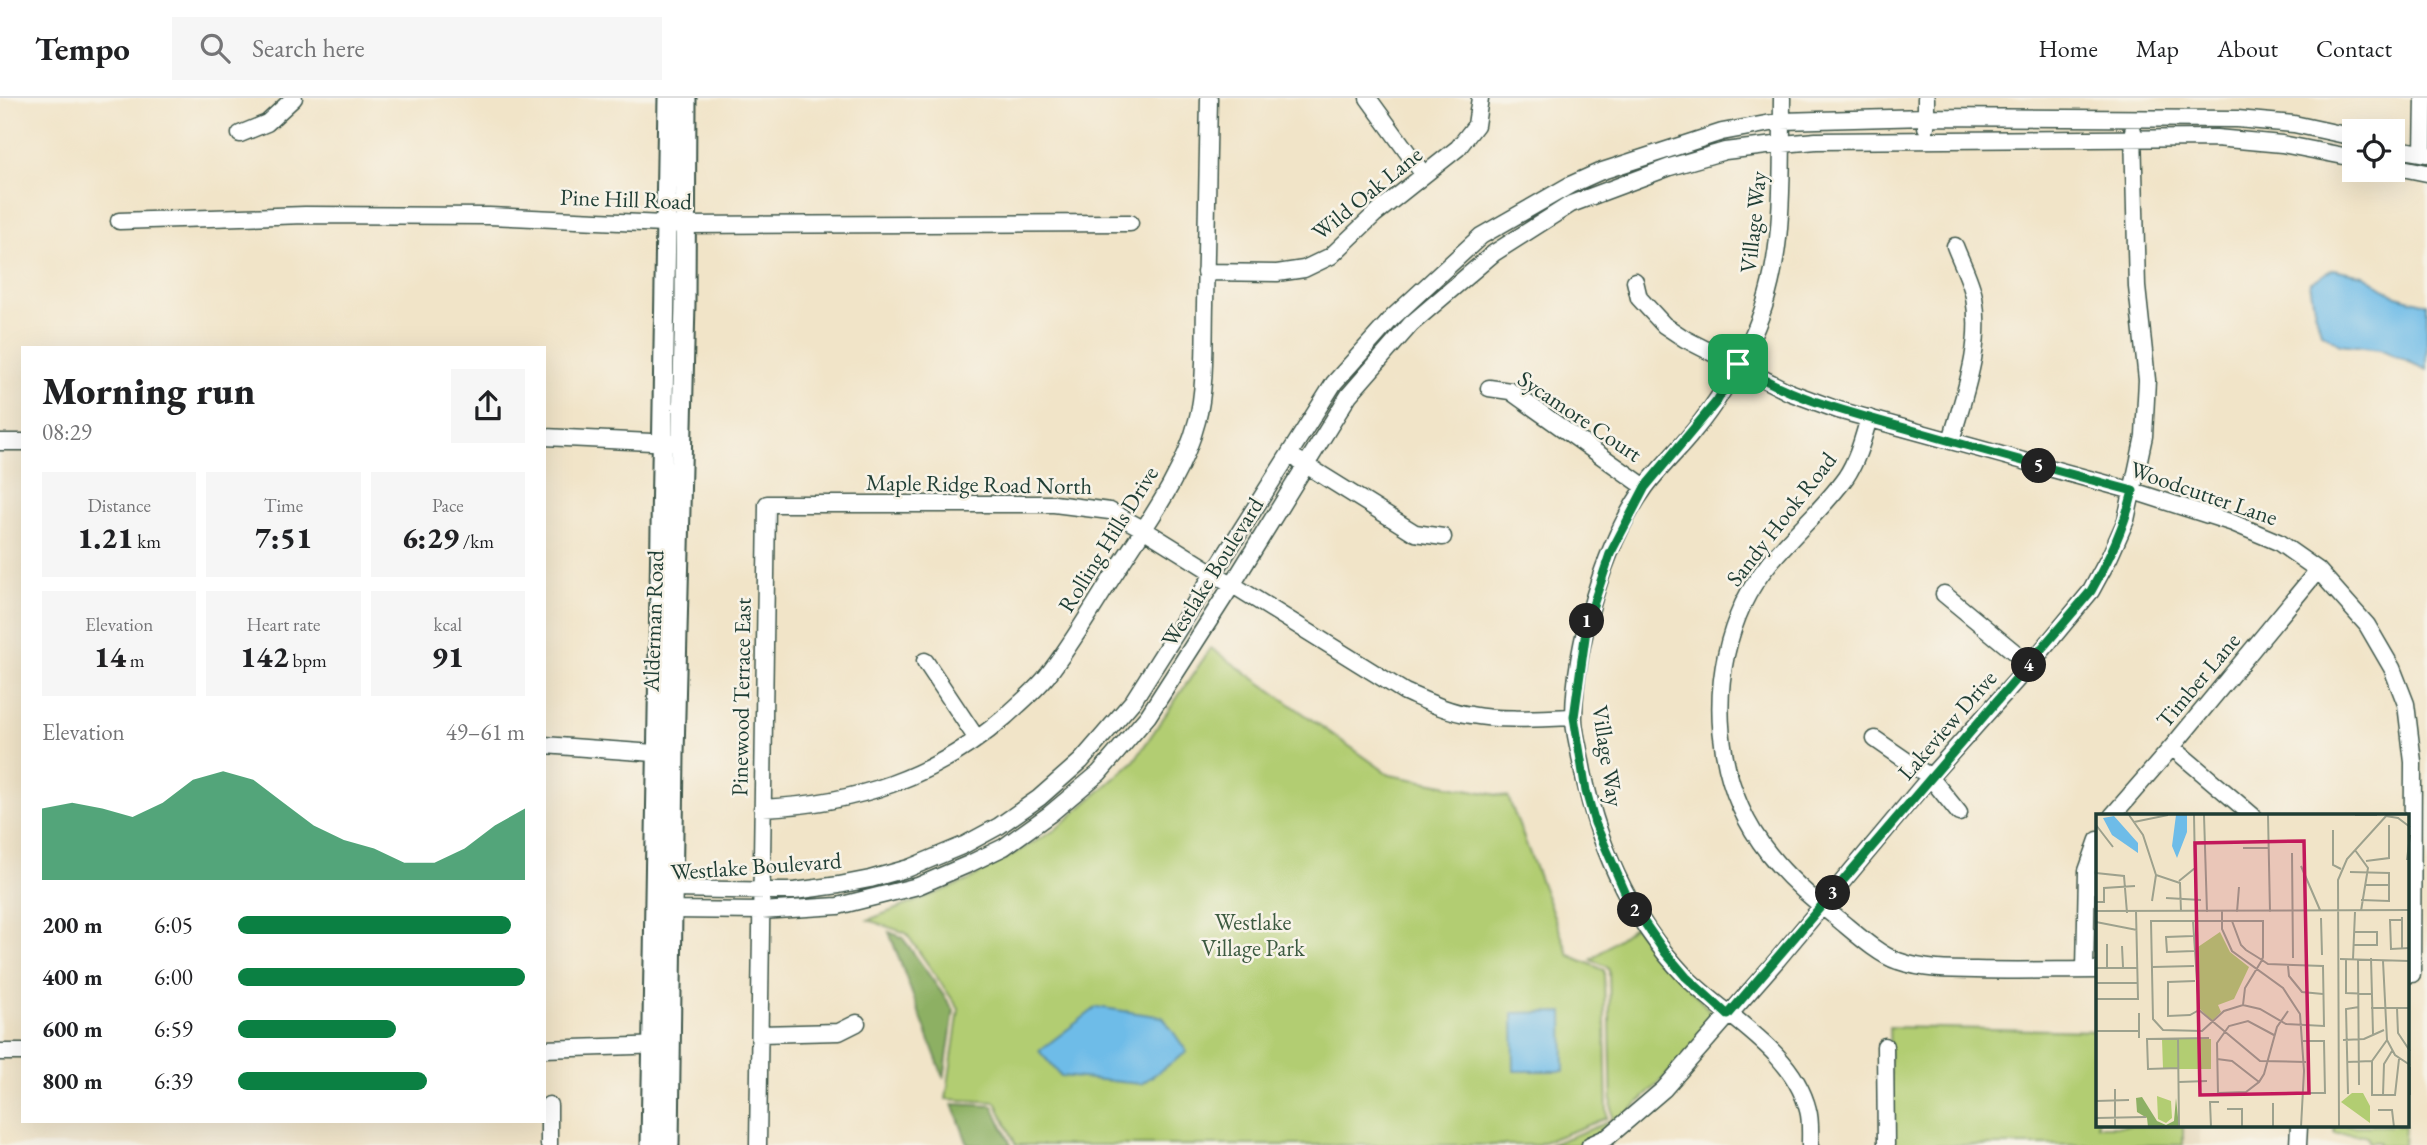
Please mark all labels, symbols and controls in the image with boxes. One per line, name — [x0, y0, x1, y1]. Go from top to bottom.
search box — [172, 17, 662, 80]
text: Tempo — [35, 27, 130, 70]
icon: search — [196, 29, 234, 67]
text: Search here — [252, 31, 365, 65]
text: Home — [2038, 33, 2098, 64]
text: Map — [2136, 33, 2179, 64]
text: About — [2217, 33, 2278, 64]
text: Contact — [2316, 33, 2392, 64]
map controls — [2342, 119, 2405, 182]
button: locate — [2342, 119, 2405, 182]
street label: Wild Oak Lane — [1306, 139, 1428, 247]
street label: Village Way — [1733, 169, 1773, 274]
street label: Pine Hill Road — [559, 182, 693, 216]
pin — [1708, 334, 1768, 394]
icon: arrive — [1719, 345, 1757, 383]
street label: Sycamore Court — [1512, 363, 1649, 469]
text: Morning run — [42, 366, 255, 415]
button: share — [451, 369, 525, 443]
text: 08:29 — [42, 417, 92, 447]
street label: Sandy Hook Road — [1719, 445, 1843, 592]
pin: 5 — [2022, 448, 2056, 484]
text: 5 — [2033, 453, 2044, 478]
street label: Woodcutter Lane — [2126, 454, 2282, 532]
street label: Rolling Hills Drive — [1051, 460, 1165, 618]
street label: Maple Ridge Road North — [866, 467, 1093, 501]
street label: Westlake Boulevard — [1154, 491, 1270, 653]
text: Distance — [87, 493, 151, 518]
text: Time — [264, 493, 303, 518]
text: Pace — [432, 493, 464, 518]
text: 1.21 — [77, 518, 133, 557]
text: 7:51 — [255, 518, 312, 557]
text: 6:29 — [402, 518, 459, 557]
text: km — [133, 529, 161, 554]
text: /km — [459, 529, 494, 554]
street label: Alderman Road — [636, 549, 670, 693]
street label: Pinewood Terrace East — [724, 597, 758, 797]
pin: 1 — [1570, 603, 1604, 638]
text: 1 — [1581, 608, 1592, 633]
text: Elevation — [85, 612, 153, 637]
text: Heart rate — [247, 612, 320, 637]
text: kcal — [434, 612, 462, 637]
street label: Timber Lane — [2149, 626, 2247, 734]
text: 14 — [94, 637, 126, 676]
text: 142 — [240, 637, 289, 676]
text: 91 — [432, 637, 464, 676]
text: m — [126, 648, 145, 673]
text: bpm — [289, 648, 327, 673]
pin: 4 — [2011, 648, 2046, 682]
text: 4 — [2023, 652, 2034, 677]
street label: Lakeview Drive — [1891, 664, 2003, 786]
street label: Village Way — [1585, 703, 1631, 810]
text: Elevation — [42, 717, 125, 747]
text: 49–61 m — [446, 717, 525, 747]
inset map — [2096, 814, 2410, 1128]
street label: Westlake Boulevard — [670, 845, 843, 887]
pin: 3 — [1815, 876, 1850, 910]
text: 3 — [1827, 880, 1838, 905]
pin: 2 — [1618, 892, 1652, 928]
text: 2 — [1629, 897, 1640, 922]
park label: Westlake Village Park — [1201, 907, 1306, 963]
text: 200 m — [42, 910, 103, 940]
text: 6:05 — [154, 910, 193, 940]
text: 400 m — [42, 962, 103, 992]
text: 6:00 — [154, 962, 193, 992]
text: 600 m — [42, 1014, 103, 1044]
text: 6:59 — [154, 1014, 193, 1044]
text: 800 m — [42, 1066, 103, 1096]
text: 6:39 — [154, 1066, 193, 1096]

